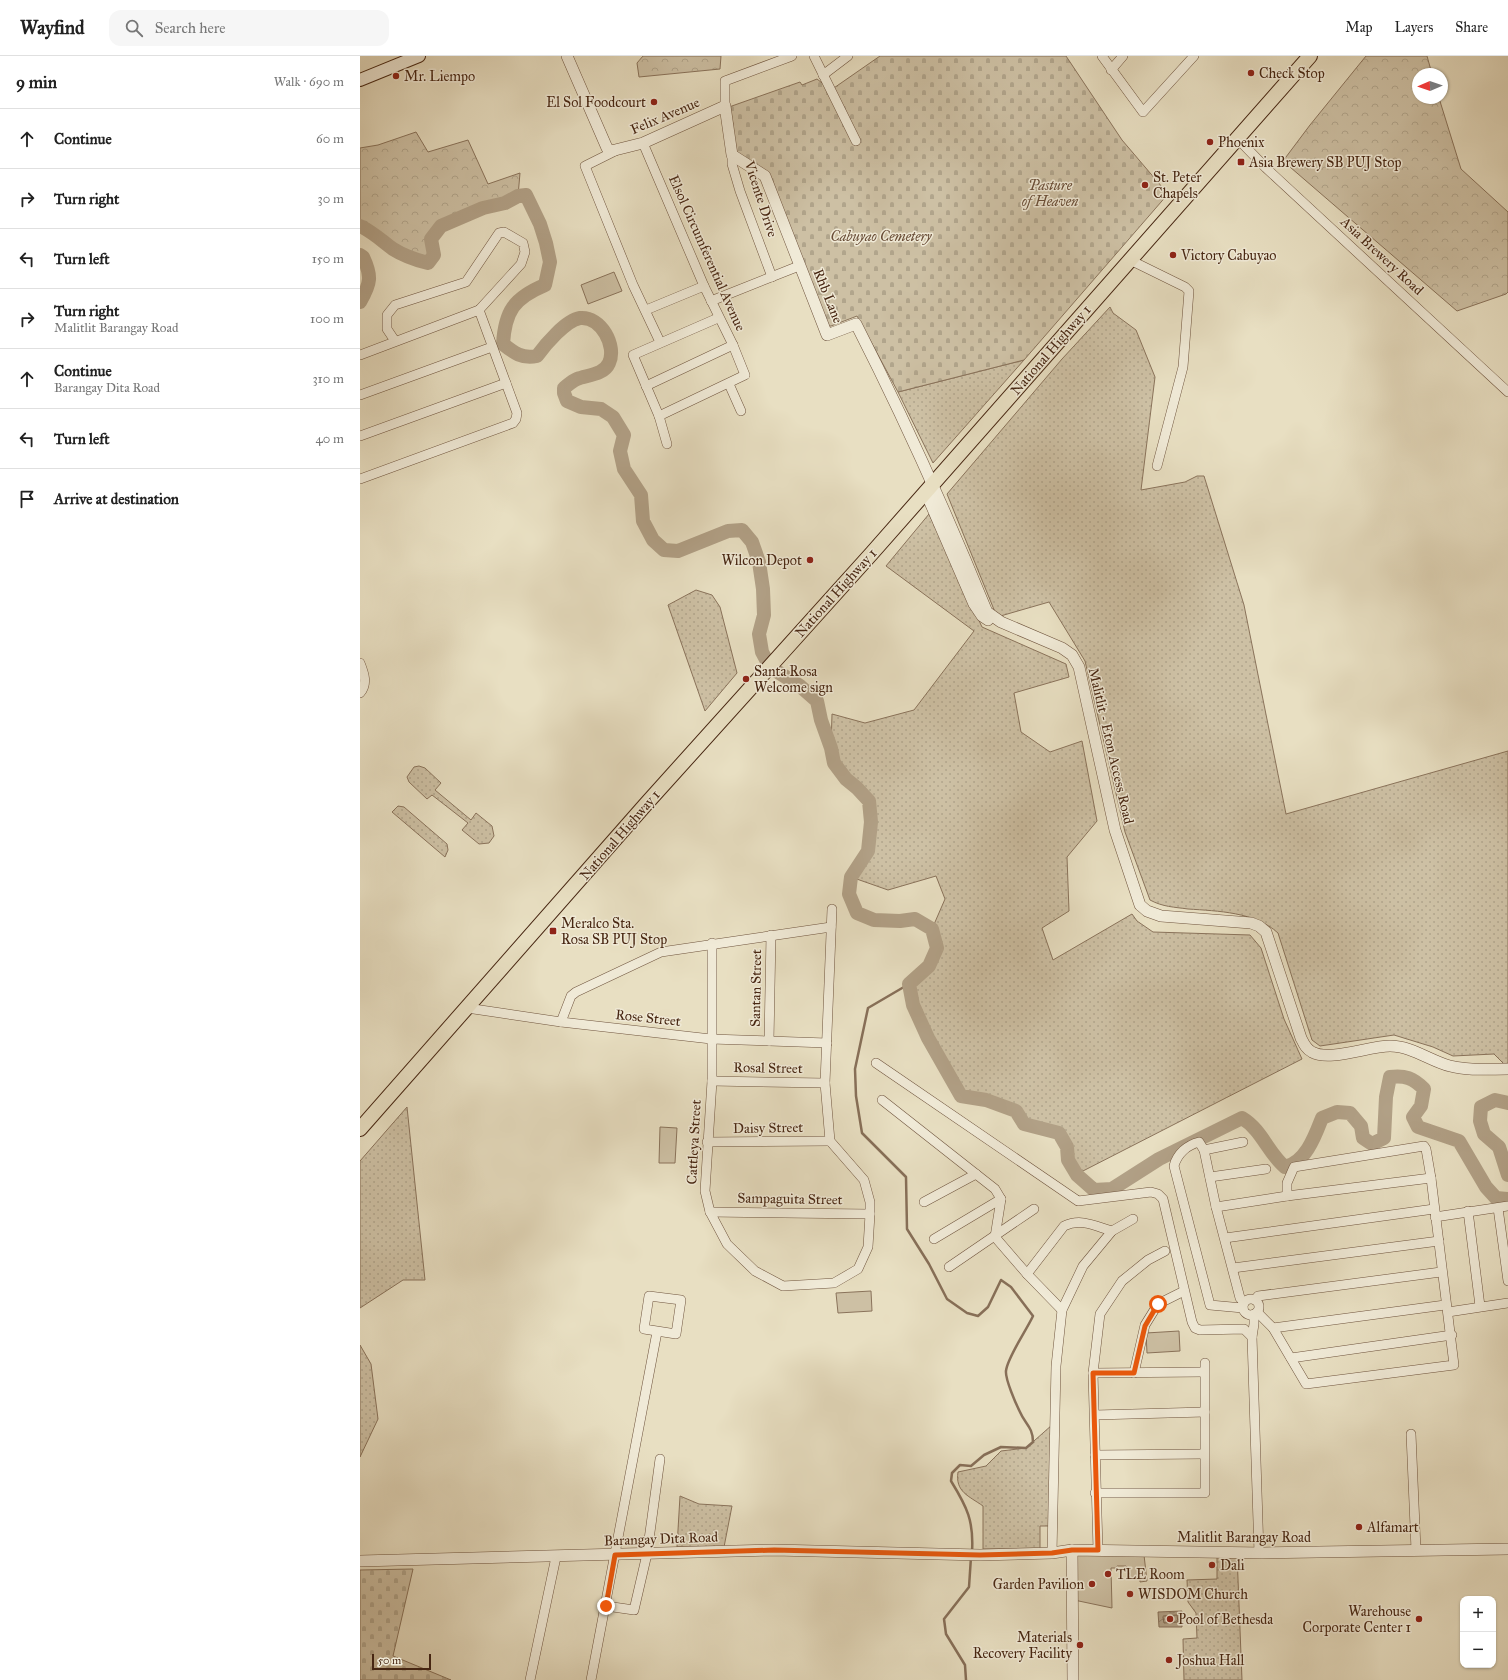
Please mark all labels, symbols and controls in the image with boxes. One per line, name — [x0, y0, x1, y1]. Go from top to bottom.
search box — [109, 10, 389, 46]
text: Wayfind — [20, 16, 85, 39]
icon: search — [123, 17, 145, 39]
text: Search here — [155, 19, 226, 37]
text: Map — [1345, 19, 1373, 36]
text: Layers — [1395, 19, 1433, 36]
text: Share — [1455, 19, 1488, 36]
place label: Check Stop — [1259, 65, 1325, 82]
place label: Mr. Liempo — [404, 68, 475, 85]
marker: Check Stop — [1246, 68, 1256, 78]
north arrow — [1412, 68, 1448, 104]
marker: Mr. Liempo — [391, 71, 401, 81]
text: 9 min — [16, 72, 57, 93]
text: Walk · 690 m — [274, 74, 344, 90]
place label: El Sol Foodcourt — [546, 94, 646, 111]
street label: Felix Avenue — [628, 94, 702, 138]
marker: El Sol Foodcourt — [649, 97, 659, 107]
icon: ahead — [16, 128, 38, 150]
text: Continue — [54, 130, 112, 148]
text: 60 m — [316, 131, 344, 147]
place label: Phoenix — [1218, 134, 1265, 151]
marker: Phoenix — [1205, 137, 1215, 147]
place label: Asia Brewery SB PUJ Stop — [1248, 154, 1401, 172]
marker: Asia Brewery SB PUJ Stop — [1236, 157, 1246, 167]
street label: Vicente Drive — [740, 158, 781, 239]
place label: St. Peter Chapels — [1153, 169, 1202, 202]
street label: Elsol Circumferential Avenue — [665, 172, 749, 334]
park label: Pasture of Heaven — [1022, 177, 1079, 210]
marker: St. Peter Chapels — [1140, 180, 1150, 190]
icon: right — [16, 188, 38, 210]
text: Turn right — [54, 190, 119, 208]
text: 30 m — [318, 191, 344, 207]
street label: Asia Brewery Road — [1336, 213, 1427, 299]
park label: Cabuyao Cemetery — [831, 228, 932, 245]
place label: Victory Cabuyao — [1180, 247, 1276, 264]
icon: left — [16, 248, 38, 270]
text: Turn left — [54, 250, 110, 268]
marker: Victory Cabuyao — [1168, 250, 1178, 260]
text: 150 m — [312, 251, 344, 267]
street label: Rhb Lane — [809, 266, 847, 326]
street label: National Highway 1 — [1007, 301, 1095, 399]
text: Turn right — [54, 302, 119, 320]
icon: right — [16, 308, 38, 330]
text: 100 m — [310, 311, 344, 327]
text: Malitlit Barangay Road — [54, 320, 178, 336]
text: Continue — [54, 362, 112, 380]
icon: ahead — [16, 368, 38, 390]
text: 310 m — [312, 371, 344, 387]
text: Barangay Dita Road — [54, 380, 160, 396]
icon: left — [16, 428, 38, 450]
text: Turn left — [54, 430, 110, 448]
text: 40 m — [315, 431, 344, 447]
icon: arrive — [16, 488, 38, 510]
text: Arrive at destination — [54, 490, 179, 508]
street label: National Highway 1 — [792, 545, 881, 641]
place label: Wilcon Depot — [721, 552, 802, 569]
marker: Wilcon Depot — [805, 555, 815, 565]
place label: Santa Rosa Welcome sign — [754, 663, 833, 696]
street label: Malitlit - Eton Access Road — [1085, 666, 1137, 826]
marker: Santa Rosa Welcome sign — [741, 674, 751, 684]
street label: National Highway 1 — [576, 786, 664, 884]
place label: Meralco Sta. Rosa SB PUJ Stop — [561, 915, 667, 949]
marker: Meralco Sta. Rosa SB PUJ Stop — [548, 926, 558, 936]
street label: Santan Street — [747, 949, 765, 1027]
street label: Rose Street — [614, 1006, 682, 1030]
street label: Rosal Street — [733, 1059, 803, 1077]
street label: Cattleya Street — [683, 1099, 705, 1185]
street label: Daisy Street — [733, 1119, 803, 1137]
street label: Sampaguita Street — [737, 1190, 843, 1208]
route start — [1149, 1295, 1167, 1313]
place label: Alfamart — [1366, 1519, 1419, 1536]
marker: Alfamart — [1354, 1522, 1364, 1532]
street label: Barangay Dita Road — [604, 1529, 718, 1549]
street label: Malitlit Barangay Road — [1177, 1529, 1311, 1546]
place label: Dali — [1220, 1557, 1245, 1574]
marker: Dali — [1207, 1560, 1217, 1570]
place label: TLE Room — [1116, 1566, 1185, 1583]
marker: TLE Room — [1103, 1569, 1113, 1579]
place label: Garden Pavilion — [993, 1576, 1084, 1593]
marker: Garden Pavilion — [1087, 1579, 1097, 1589]
place label: WISDOM Church — [1138, 1586, 1248, 1603]
marker: WISDOM Church — [1125, 1589, 1135, 1599]
map controls — [1460, 1596, 1496, 1668]
button: + — [1460, 1596, 1496, 1632]
route end — [597, 1597, 615, 1615]
place label: Warehouse Corporate Center 1 — [1303, 1603, 1411, 1636]
place label: Pool of Bethesda — [1178, 1611, 1273, 1628]
marker: Pool of Bethesda — [1165, 1614, 1175, 1624]
marker: Warehouse Corporate Center 1 — [1414, 1614, 1424, 1624]
place label: Materials Recovery Facility — [973, 1629, 1072, 1662]
button: − — [1460, 1632, 1496, 1668]
marker: Materials Recovery Facility — [1075, 1640, 1085, 1650]
scale bar — [372, 1652, 431, 1671]
place label: Joshua Hall — [1175, 1652, 1245, 1670]
text: 50 m — [378, 1654, 401, 1667]
marker: Joshua Hall — [1164, 1655, 1174, 1665]

